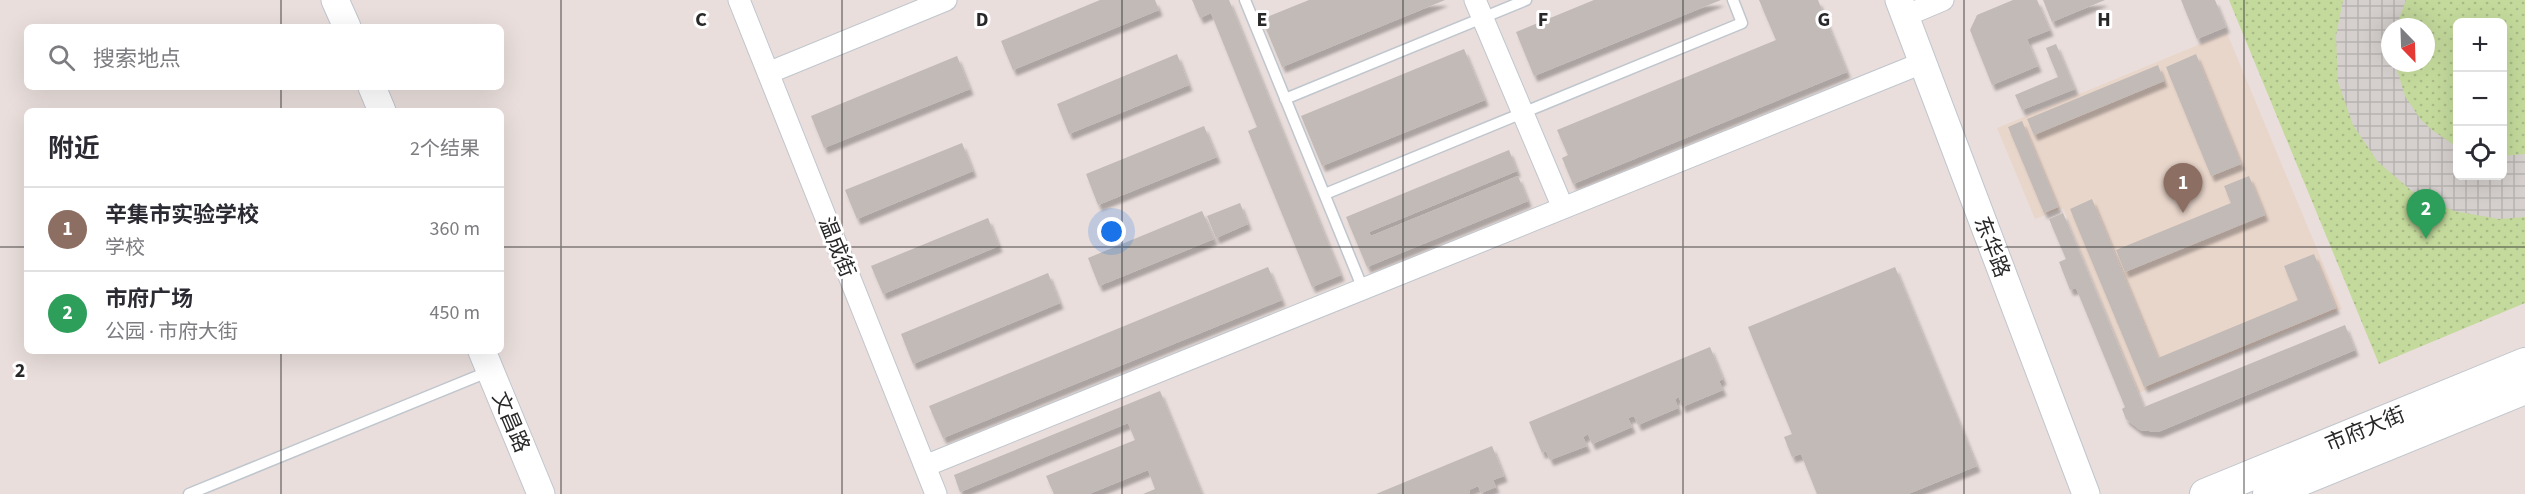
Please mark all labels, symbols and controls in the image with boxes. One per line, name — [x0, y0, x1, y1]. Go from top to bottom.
text: C — [695, 6, 707, 34]
text: D — [976, 6, 988, 34]
text: E — [1257, 6, 1267, 34]
text: F — [1538, 6, 1548, 34]
text: G — [1818, 6, 1830, 34]
text: H — [2097, 6, 2111, 34]
north arrow — [2381, 18, 2435, 72]
map controls — [2453, 18, 2507, 180]
button: + — [2453, 18, 2507, 72]
search box — [24, 24, 504, 90]
icon: search — [45, 41, 78, 74]
text: 搜索地点 — [93, 43, 181, 75]
button: − — [2453, 72, 2507, 126]
button: locate — [2453, 126, 2507, 180]
text: 附近 — [48, 130, 100, 167]
text: 2个结果 — [410, 135, 480, 163]
pin: 1 — [2164, 164, 2202, 213]
pin: 2 — [2406, 190, 2446, 239]
text: 辛集市实验学校 — [105, 199, 259, 231]
street label: 温成街 — [811, 212, 863, 282]
street label: 东华路 — [1967, 212, 2017, 282]
text: 1 — [62, 215, 73, 243]
text: 360 m — [430, 215, 480, 243]
your location — [1097, 217, 1126, 246]
text: 学校 — [105, 234, 145, 262]
text: 市府广场 — [105, 283, 193, 315]
text: 2 — [62, 299, 73, 327]
text: 450 m — [430, 299, 480, 327]
text: 公园 · 市府大街 — [105, 318, 238, 346]
text: 2 — [15, 357, 25, 385]
street label: 文昌路 — [485, 387, 537, 457]
street label: 市府大街 — [2320, 399, 2410, 459]

